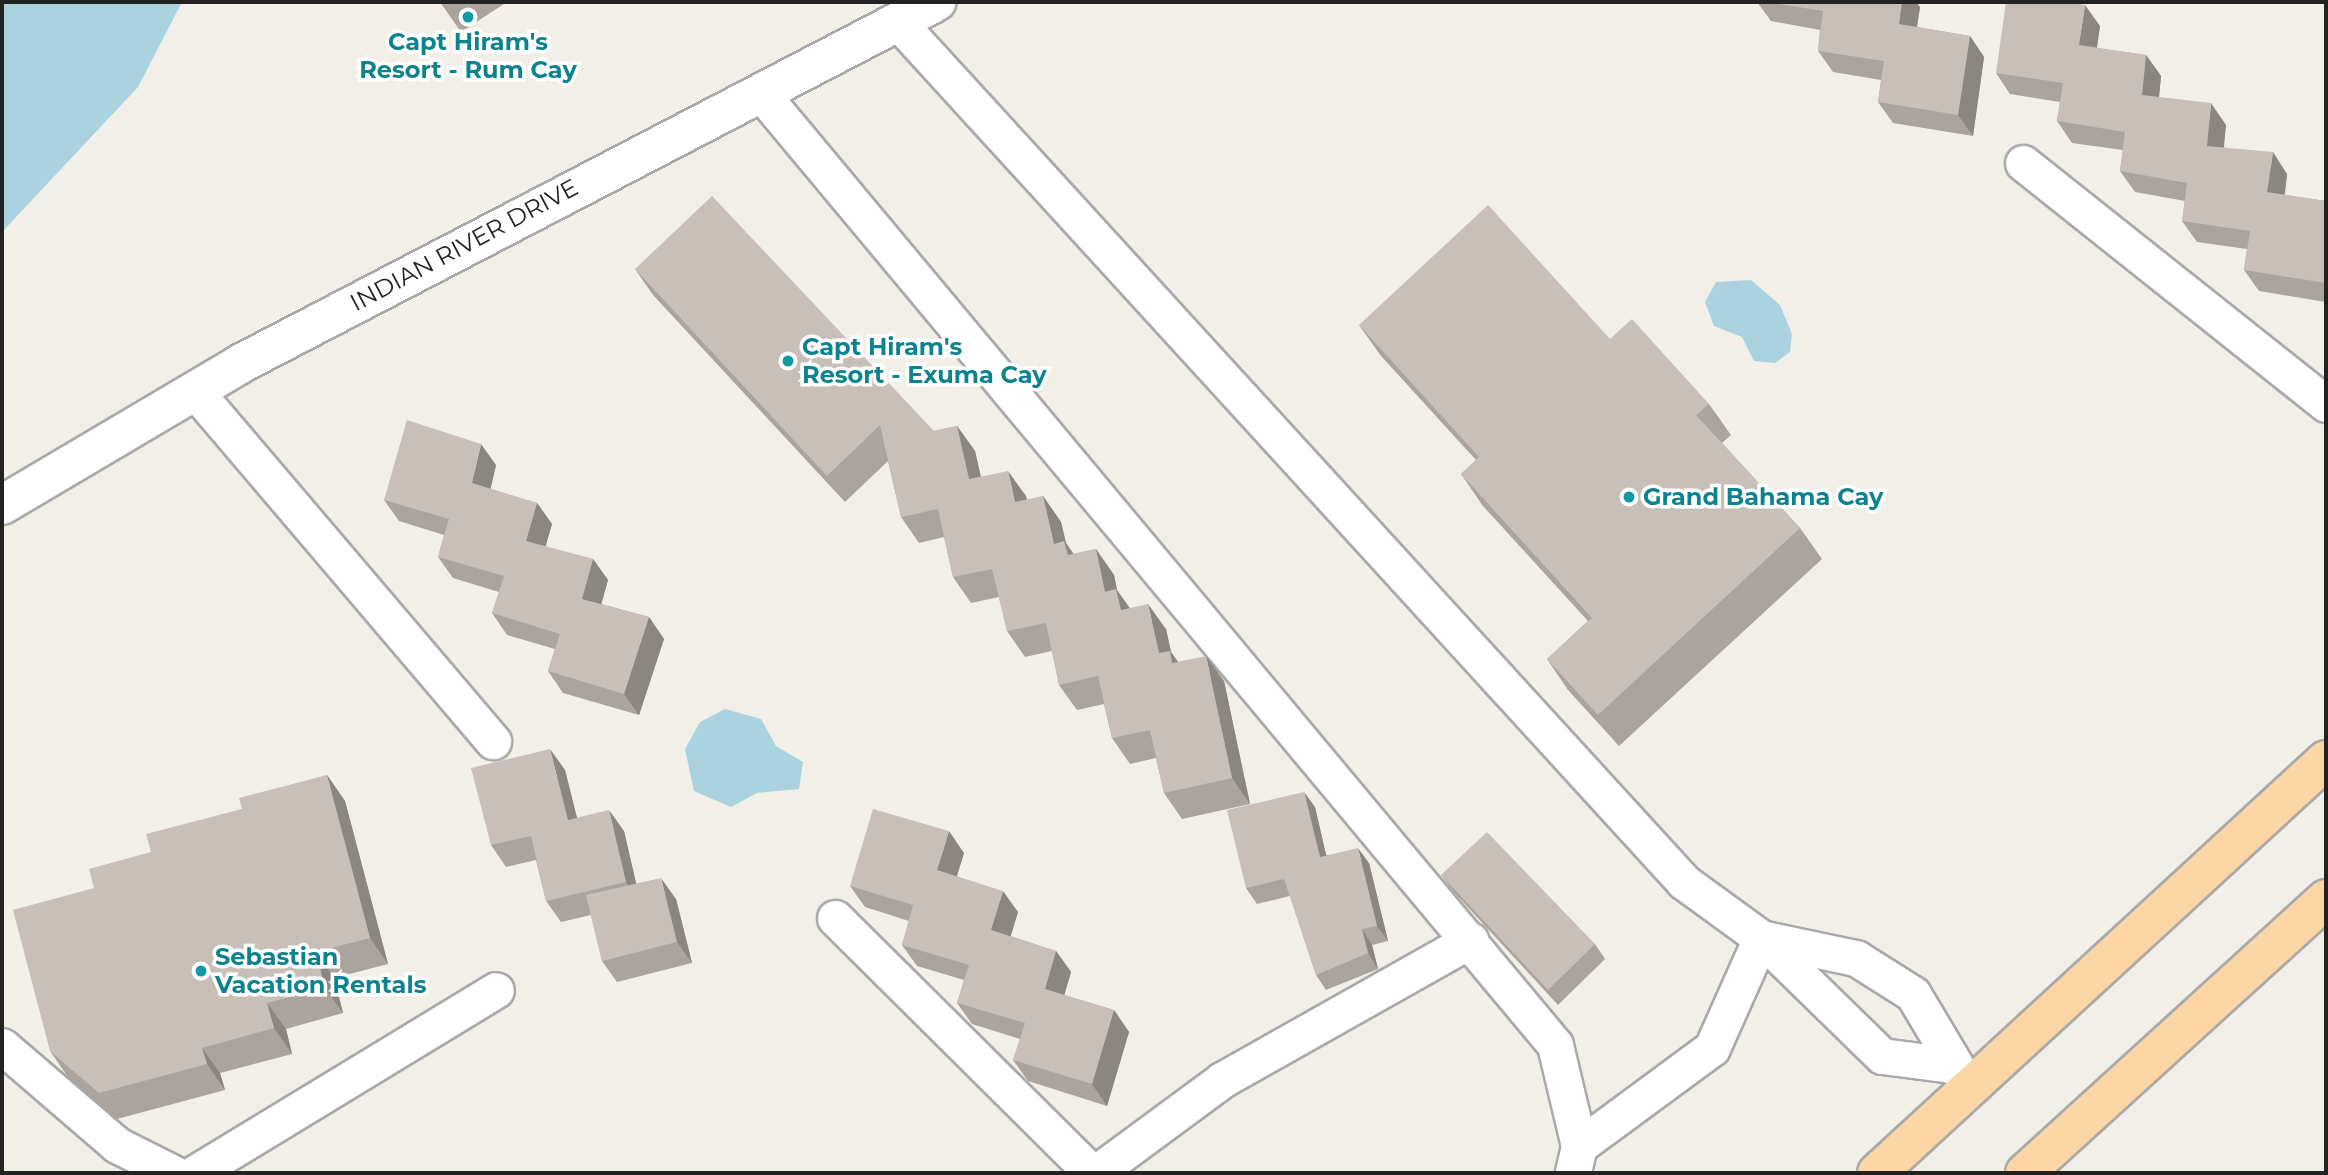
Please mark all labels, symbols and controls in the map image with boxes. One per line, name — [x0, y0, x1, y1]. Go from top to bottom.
marker: Capt Hiram's Resort - Rum Cay — [460, 9, 476, 25]
place label: Capt Hiram's Resort - Rum Cay — [359, 28, 577, 84]
street label: INDIAN RIVER DRIVE — [345, 173, 583, 317]
place label: Capt Hiram's Resort - Exuma Cay — [802, 333, 1047, 389]
marker: Capt Hiram's Resort - Exuma Cay — [780, 353, 796, 369]
place label: Grand Bahama Cay — [1643, 483, 1883, 511]
marker: Grand Bahama Cay — [1621, 489, 1637, 505]
place label: Sebastian Vacation Rentals — [215, 943, 426, 999]
marker: Sebastian Vacation Rentals — [193, 963, 209, 979]

